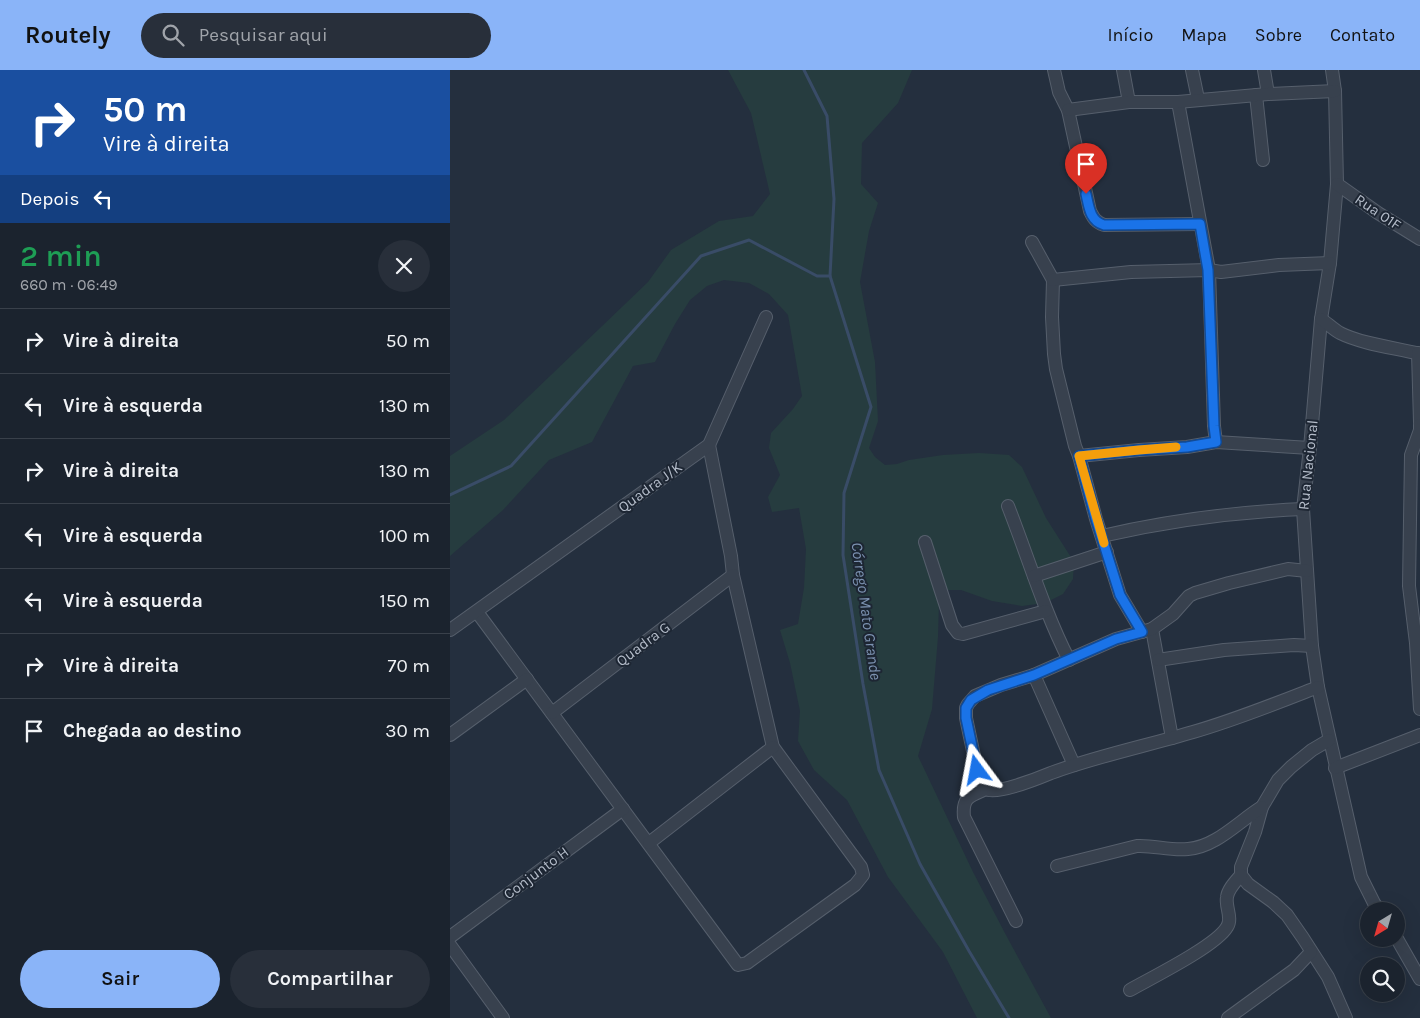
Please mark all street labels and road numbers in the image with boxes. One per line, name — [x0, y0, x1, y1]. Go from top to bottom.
street label: Rua 01F — [1351, 190, 1405, 234]
street label: Rua Nacional — [1294, 419, 1322, 511]
street label: Quadra J/K — [614, 458, 686, 516]
street label: Quadra G — [612, 618, 674, 670]
street label: Conjunto H — [500, 843, 572, 903]

